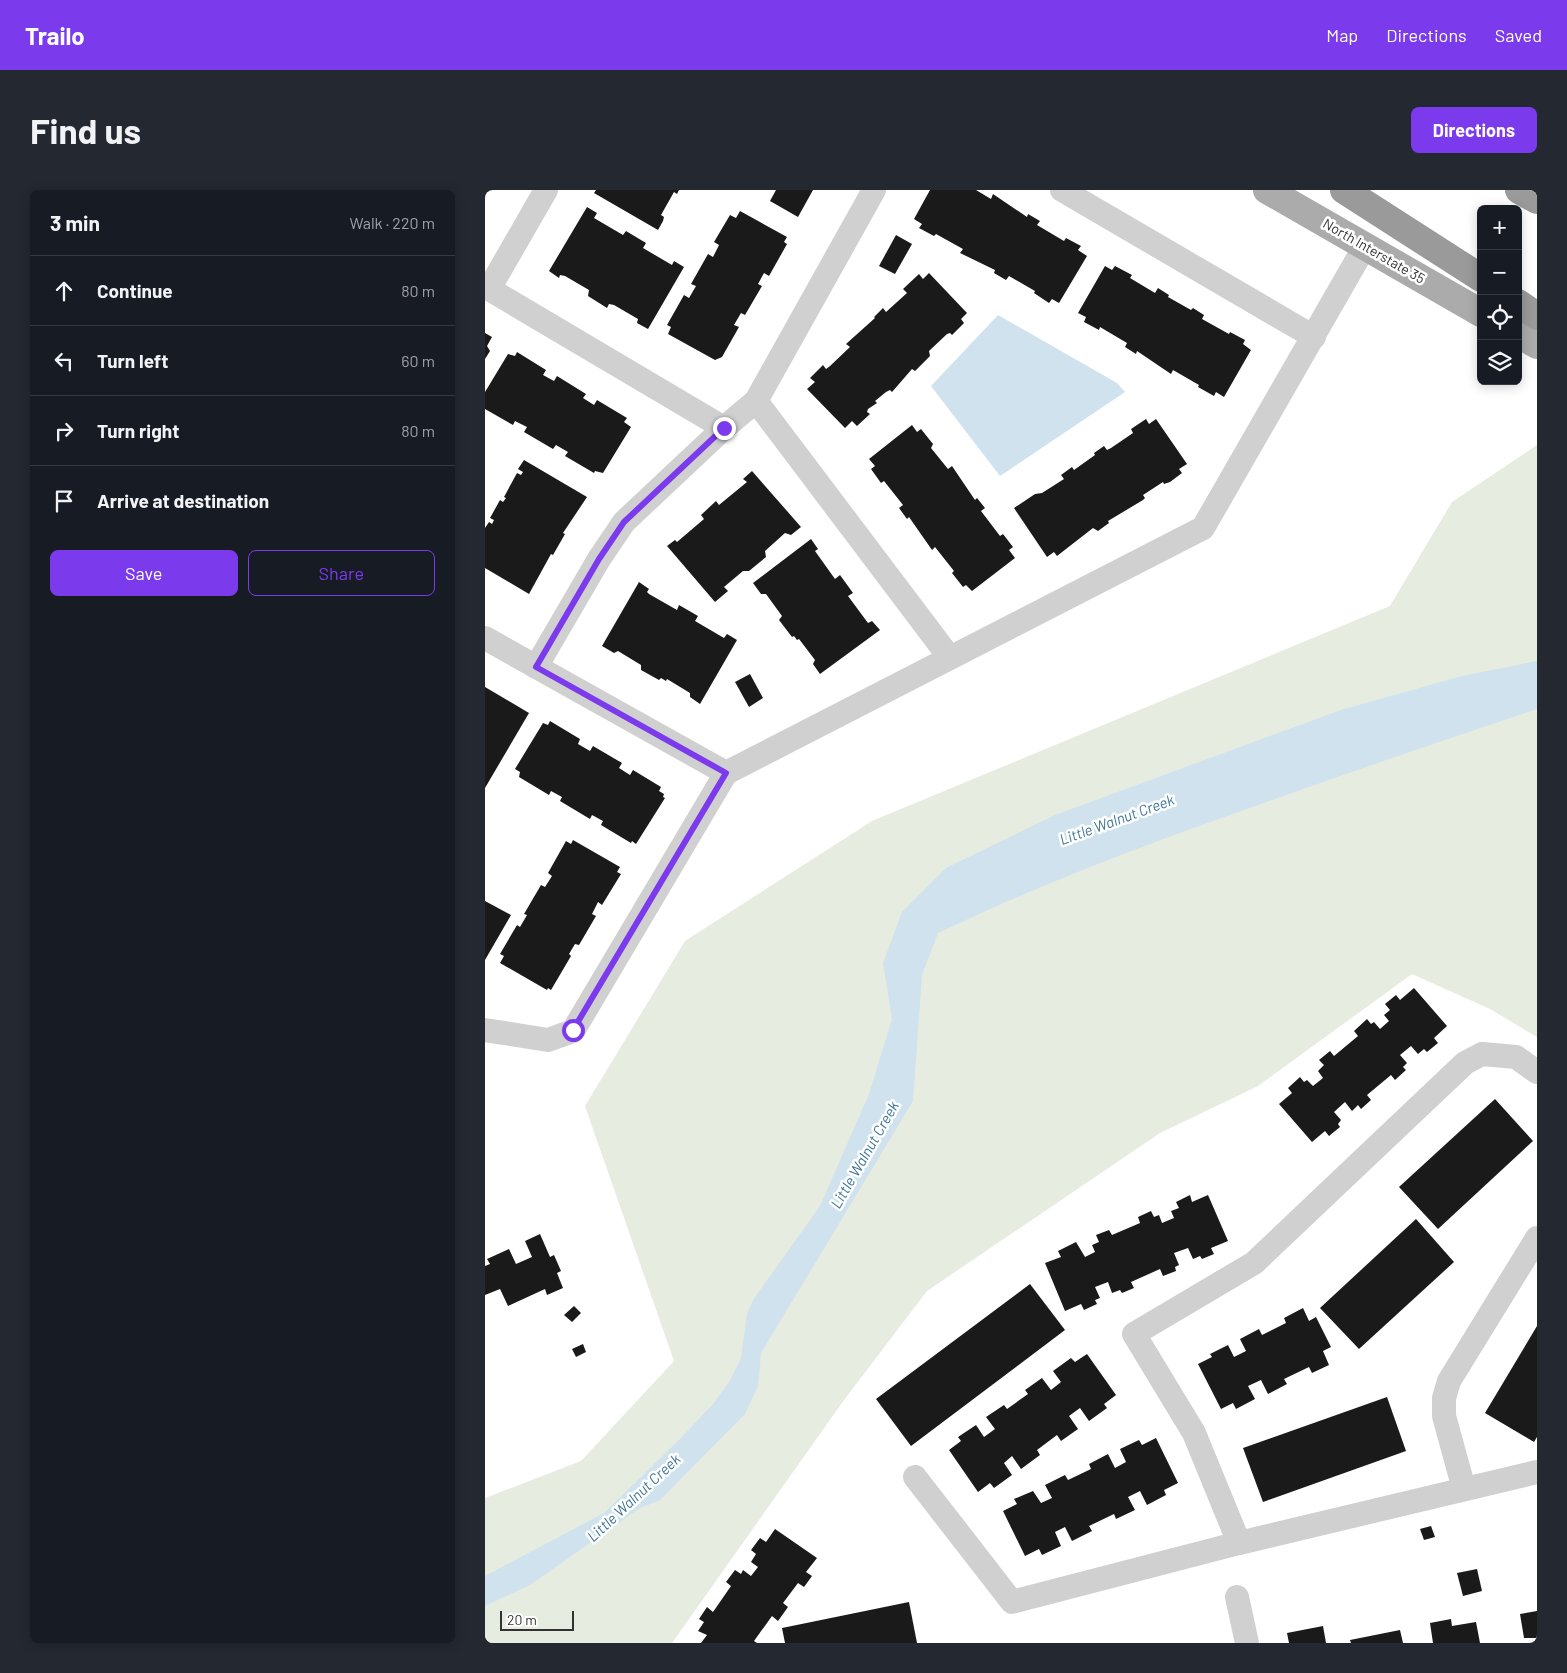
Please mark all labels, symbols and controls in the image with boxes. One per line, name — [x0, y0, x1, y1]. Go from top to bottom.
text: Trailo — [25, 21, 85, 50]
text: Map — [1326, 24, 1358, 46]
text: Directions — [1386, 24, 1467, 46]
text: Saved — [1495, 24, 1542, 46]
button: Directions — [1411, 107, 1537, 153]
text: Find us — [30, 109, 141, 151]
map controls — [1477, 205, 1522, 385]
button: + — [1477, 205, 1522, 250]
text: 3 min — [50, 210, 100, 235]
text: Walk · 220 m — [349, 213, 435, 232]
street label: North Interstate 35 — [1320, 214, 1428, 287]
button: − — [1477, 250, 1522, 295]
icon: ahead — [50, 277, 78, 305]
text: Continue — [97, 279, 173, 302]
text: 80 m — [401, 281, 435, 300]
button: locate — [1477, 295, 1522, 340]
button: layers — [1477, 340, 1522, 385]
icon: left — [50, 347, 78, 375]
text: Turn left — [97, 349, 168, 372]
text: 60 m — [401, 351, 435, 370]
icon: right — [50, 417, 78, 445]
route end — [713, 417, 736, 440]
text: Turn right — [97, 419, 179, 442]
text: 80 m — [401, 421, 435, 440]
icon: arrive — [50, 487, 78, 515]
text: Arrive at destination — [97, 489, 269, 512]
button: Save — [50, 550, 238, 596]
button: Share — [248, 550, 435, 596]
water label: Little Walnut Creek — [1057, 790, 1177, 848]
route start — [562, 1019, 585, 1042]
water label: Little Walnut Creek — [826, 1097, 902, 1211]
water label: Little Walnut Creek — [583, 1449, 684, 1545]
scale bar — [500, 1608, 574, 1631]
text: 20 m — [507, 1611, 537, 1628]

